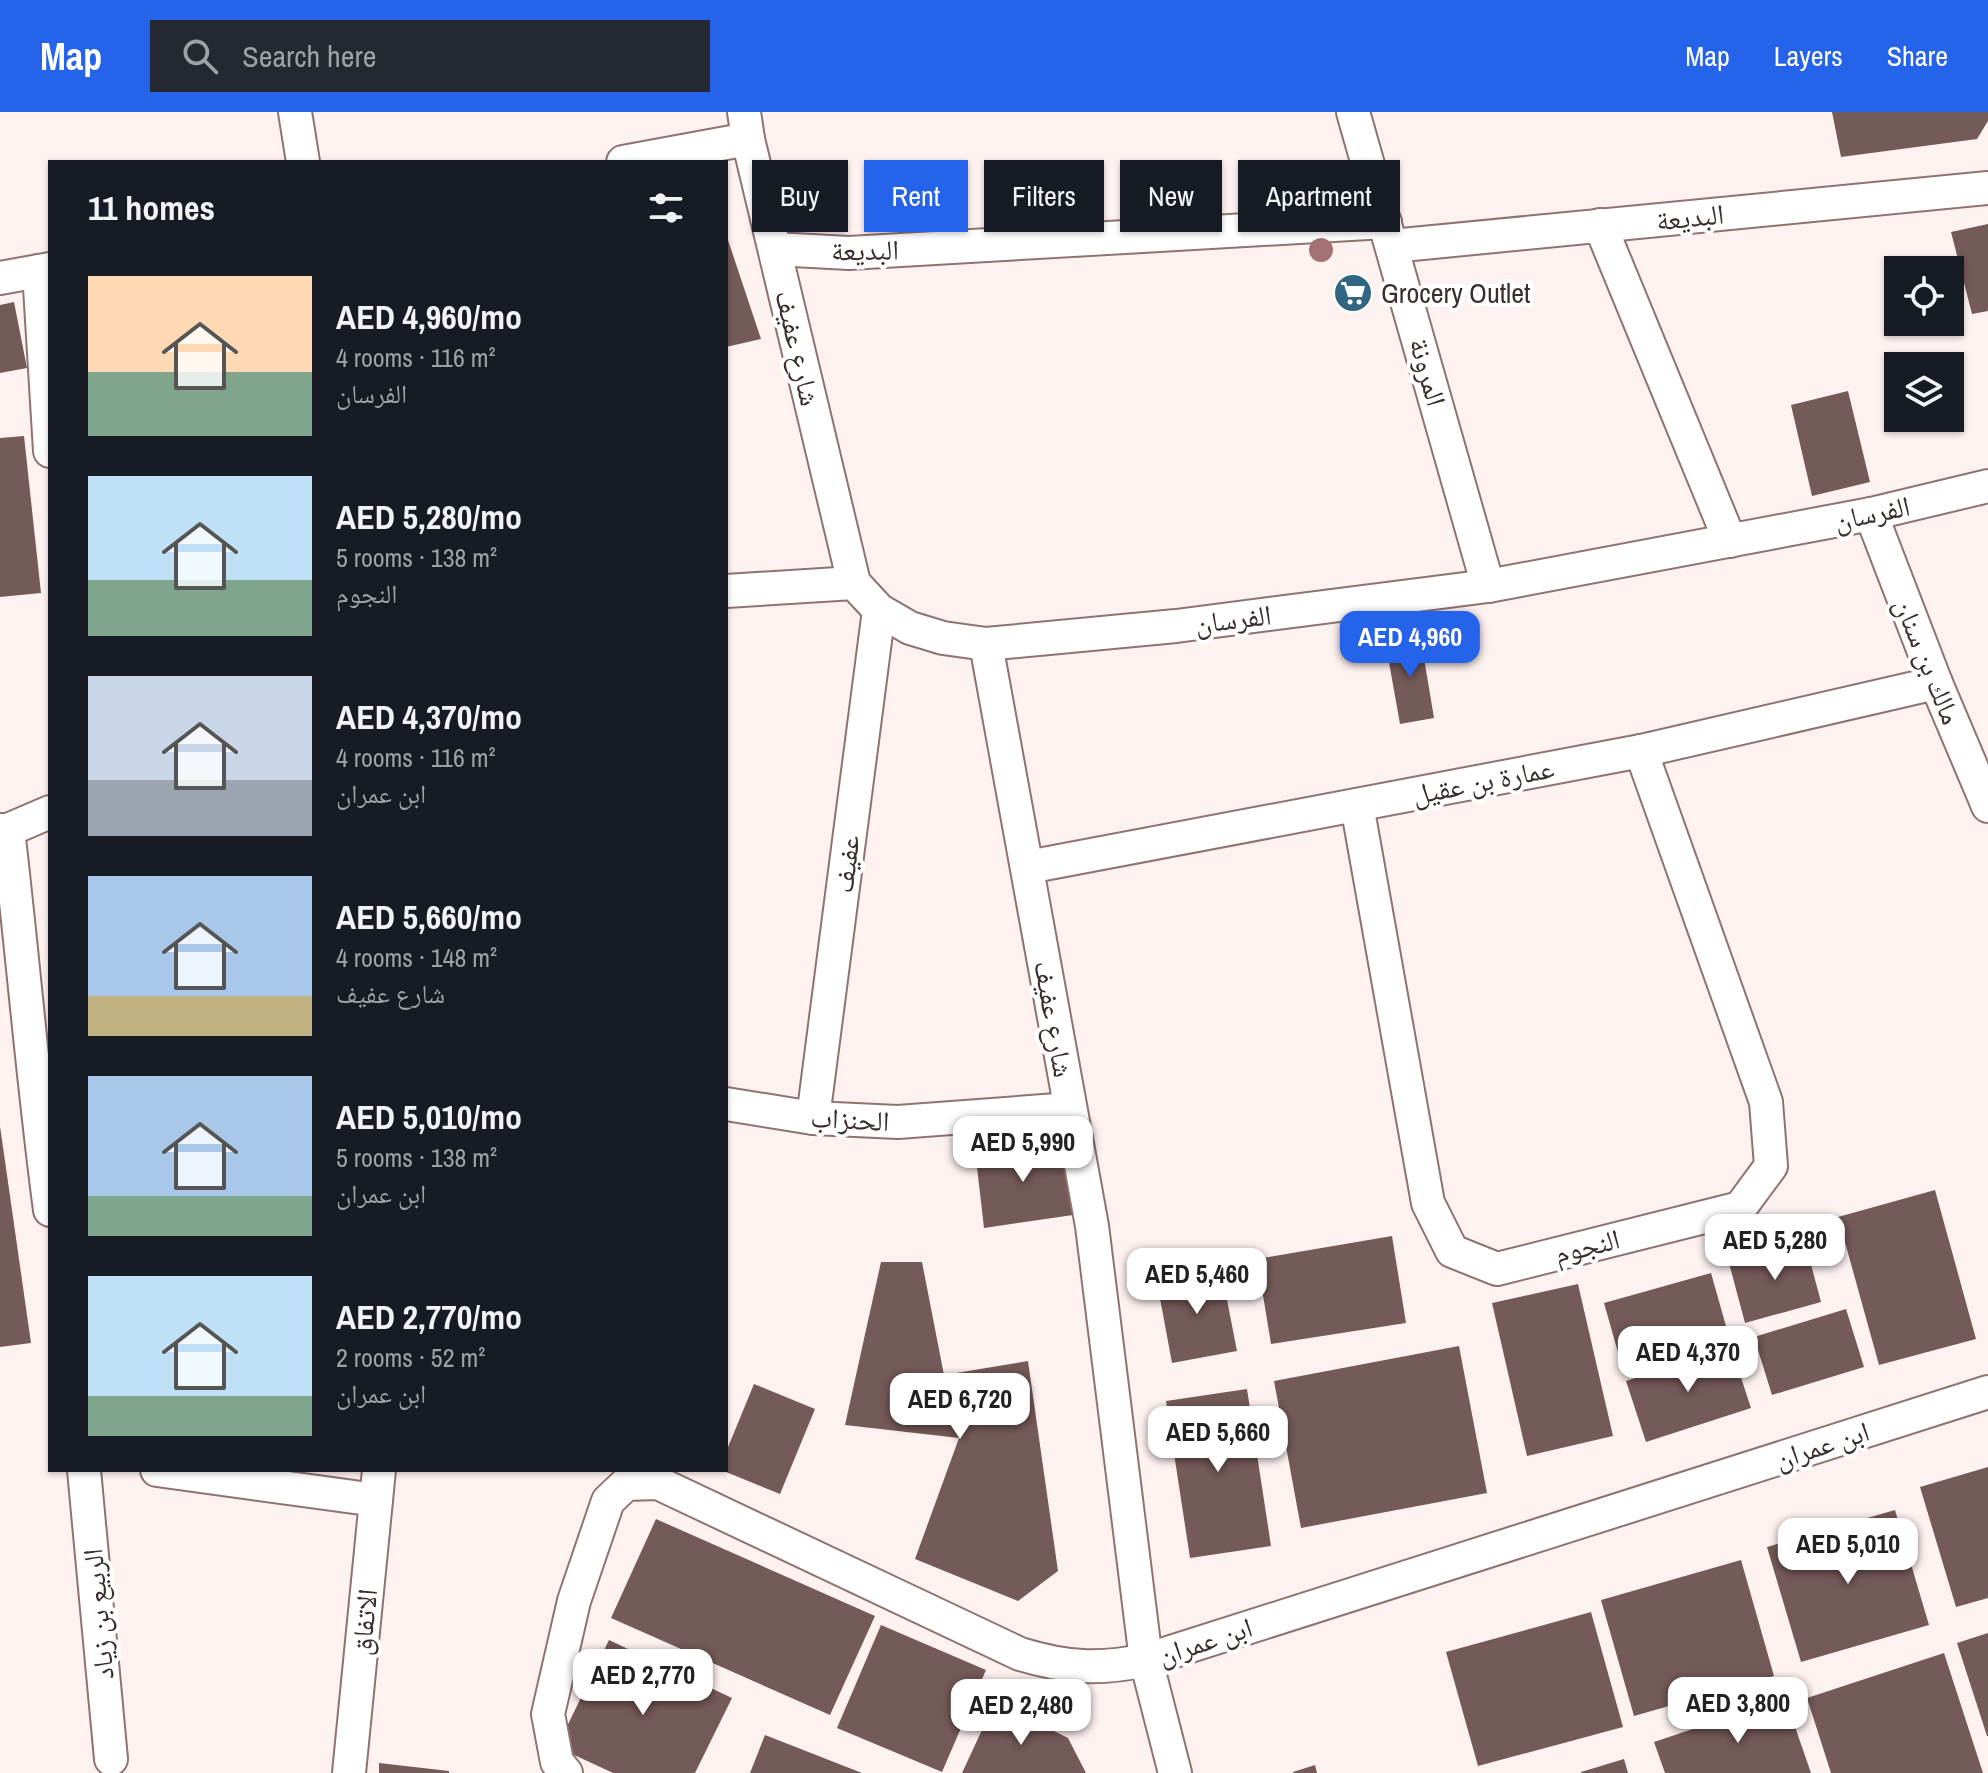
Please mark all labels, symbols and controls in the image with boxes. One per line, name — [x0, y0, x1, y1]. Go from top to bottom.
search box — [150, 20, 710, 92]
text: Map — [40, 31, 102, 82]
icon: search — [178, 34, 222, 78]
text: Search here — [242, 36, 376, 76]
text: Map — [1685, 37, 1730, 75]
text: Layers — [1774, 37, 1843, 75]
text: Share — [1887, 37, 1948, 75]
chip: Buy — [752, 160, 848, 232]
chip: Rent — [864, 160, 968, 232]
chip: Filters — [984, 160, 1104, 232]
chip: New — [1120, 160, 1222, 232]
chip: Apartment — [1238, 160, 1400, 232]
text: 11 homes — [88, 185, 215, 231]
icon: filters — [644, 186, 688, 230]
street label: البديعة — [1654, 195, 1726, 239]
street label: البديعة — [831, 230, 899, 270]
map controls — [1884, 256, 1964, 432]
button: locate — [1884, 256, 1964, 336]
supermarket icon: Grocery Outlet — [1332, 272, 1374, 314]
place label: Grocery Outlet — [1381, 274, 1530, 312]
street label: شارع عفيف — [766, 286, 830, 410]
text: AED 4,960/mo — [336, 294, 522, 340]
icon: home — [152, 308, 248, 404]
street label: المرونة — [1400, 334, 1456, 410]
text: 4 rooms · 116 m² — [336, 340, 496, 375]
button: layers — [1884, 352, 1964, 432]
text: الفرسان — [336, 376, 407, 411]
street label: الفرسان — [1831, 486, 1913, 540]
text: AED 5,280/mo — [336, 494, 522, 540]
icon: home — [152, 508, 248, 604]
text: 5 rooms · 138 m² — [336, 540, 497, 575]
text: النجوم — [336, 576, 398, 611]
street label: مالك بن سنان — [1885, 592, 1971, 730]
street label: الفرسان — [1193, 595, 1273, 643]
pin: AED 4,960 — [1318, 611, 1502, 679]
text: AED 4,960 — [1358, 619, 1462, 654]
text: AED 4,370/mo — [336, 694, 522, 740]
icon: home — [152, 708, 248, 804]
text: 4 rooms · 116 m² — [336, 740, 496, 775]
street label: عمارة بن عقيل — [1409, 749, 1557, 813]
text: ابن عمران — [336, 776, 426, 811]
street label: عفيف — [824, 833, 868, 895]
text: AED 5,660/mo — [336, 894, 522, 940]
icon: home — [152, 908, 248, 1004]
text: 4 rooms · 148 m² — [336, 940, 497, 975]
street label: شارع عفيف — [1025, 958, 1083, 1080]
text: شارع عفيف — [336, 976, 445, 1011]
text: AED 5,010/mo — [336, 1094, 522, 1140]
street label: الحنزاب — [810, 1098, 890, 1140]
icon: home — [152, 1108, 248, 1204]
pin: AED 5,990 — [931, 1116, 1115, 1184]
text: AED 5,990 — [971, 1124, 1075, 1159]
text: 5 rooms · 138 m² — [336, 1140, 497, 1175]
text: ابن عمران — [336, 1176, 426, 1211]
pin: AED 5,280 — [1683, 1214, 1867, 1282]
street label: النجوم — [1550, 1220, 1624, 1272]
text: AED 5,280 — [1723, 1222, 1827, 1257]
pin: AED 5,460 — [1105, 1248, 1289, 1316]
text: AED 5,460 — [1145, 1256, 1249, 1291]
text: AED 2,770/mo — [336, 1294, 522, 1340]
icon: home — [152, 1308, 248, 1404]
pin: AED 4,370 — [1596, 1326, 1780, 1394]
text: AED 4,370 — [1636, 1334, 1740, 1369]
text: 2 rooms · 52 m² — [336, 1340, 485, 1375]
pin: AED 6,720 — [868, 1373, 1052, 1441]
text: ابن عمران — [336, 1376, 426, 1411]
text: AED 6,720 — [908, 1381, 1012, 1416]
pin: AED 5,660 — [1126, 1406, 1310, 1474]
street label: ابن عمران — [1770, 1412, 1874, 1478]
text: AED 5,660 — [1166, 1414, 1270, 1449]
pin: AED 5,010 — [1756, 1518, 1940, 1586]
text: AED 5,010 — [1796, 1526, 1900, 1561]
street label: الربيع بن زياد — [73, 1547, 123, 1681]
street label: الاتفاق — [342, 1587, 386, 1657]
street label: ابن عمران — [1153, 1608, 1257, 1674]
pin: AED 2,770 — [551, 1649, 735, 1717]
text: AED 2,770 — [591, 1657, 695, 1692]
pin: AED 3,800 — [1646, 1677, 1830, 1745]
pin: AED 2,480 — [929, 1679, 1113, 1747]
text: AED 3,800 — [1686, 1685, 1790, 1720]
text: AED 2,480 — [969, 1687, 1073, 1722]

